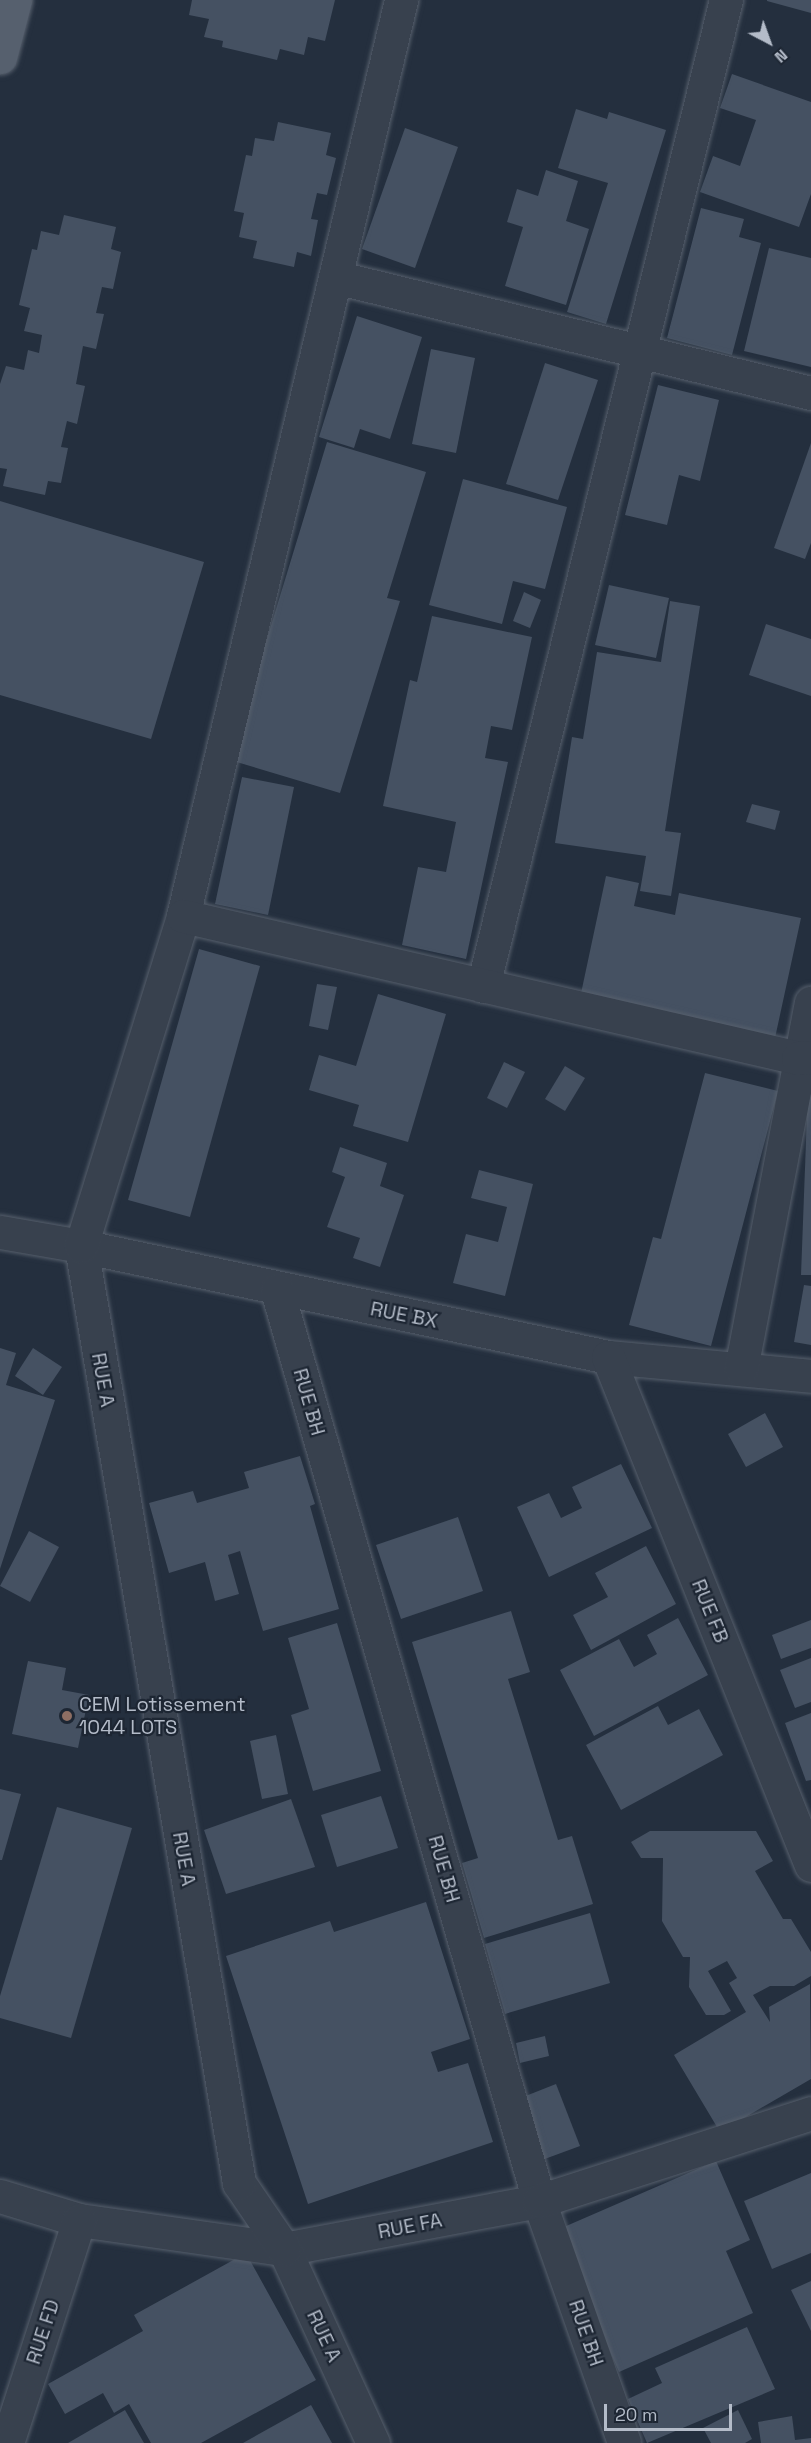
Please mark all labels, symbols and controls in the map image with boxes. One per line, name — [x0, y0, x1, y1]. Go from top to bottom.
north arrow — [739, 12, 799, 72]
text: N — [770, 45, 792, 67]
street label: RUE BX — [368, 1297, 440, 1333]
street label: RUE A — [86, 1351, 120, 1409]
street label: RUE BH — [288, 1366, 330, 1438]
street label: RUE FB — [686, 1576, 734, 1646]
place label: CEM Lotissement 1044 LOTS — [79, 1692, 246, 1739]
marker: CEM Lotissement 1044 LOTS — [60, 1709, 74, 1723]
street label: RUE A — [167, 1830, 201, 1888]
street label: RUE BH — [423, 1833, 465, 1905]
street label: RUE FA — [376, 2208, 444, 2244]
street label: RUE FD — [21, 2297, 65, 2367]
street label: RUE BH — [563, 2297, 609, 2369]
street label: RUE A — [302, 2306, 346, 2366]
scale bar — [607, 2392, 734, 2430]
text: 20 m — [615, 2403, 658, 2426]

